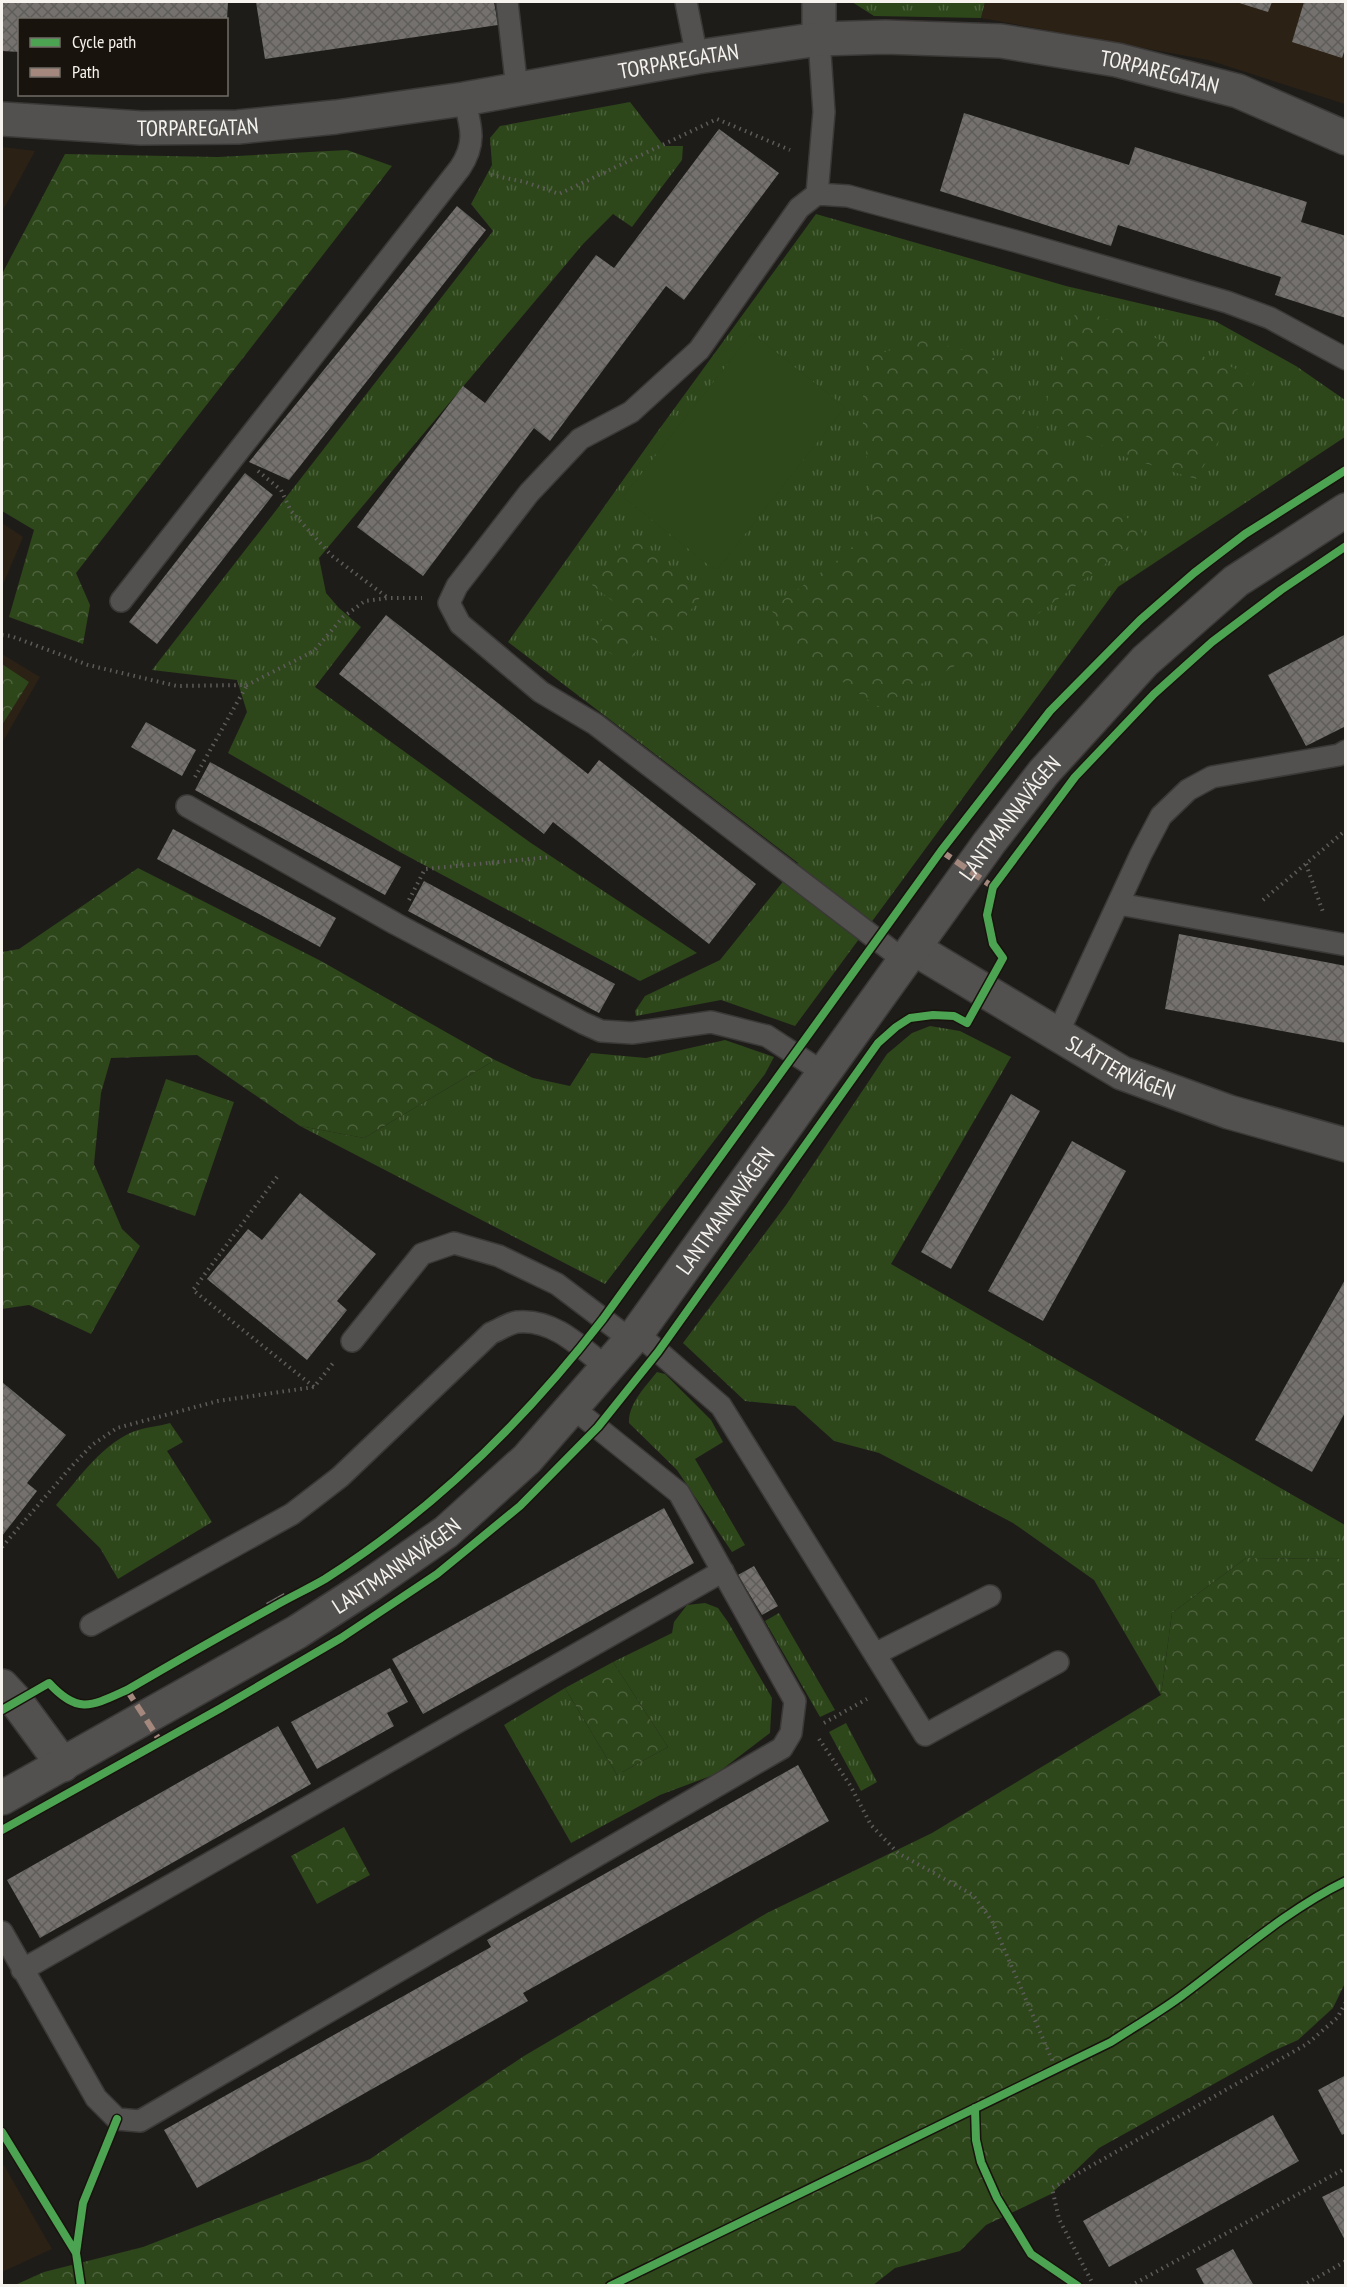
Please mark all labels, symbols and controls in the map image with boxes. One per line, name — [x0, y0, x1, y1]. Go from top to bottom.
legend — [18, 18, 228, 96]
text: Cycle path — [72, 30, 136, 53]
street label: TORPAREGATAN — [616, 37, 741, 85]
street label: TORPAREGATAN — [1098, 43, 1222, 100]
text: Path — [72, 60, 100, 83]
street label: TORPAREGATAN — [137, 111, 260, 142]
street label: LANTMANNAVÄGEN — [953, 749, 1066, 886]
street label: SLÅTTERVÄGEN — [1061, 1029, 1179, 1105]
street label: LANTMANNAVÄGEN — [670, 1141, 780, 1280]
street label: LANTMANNAVÄGEN — [327, 1511, 467, 1620]

